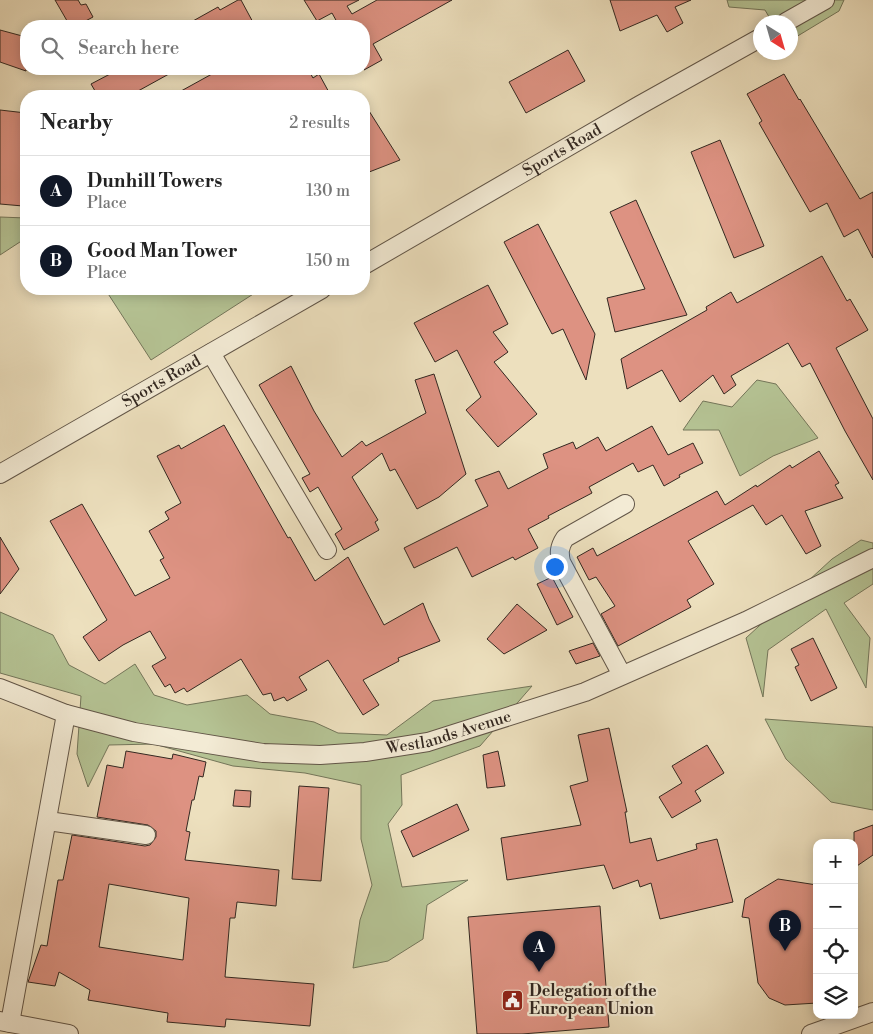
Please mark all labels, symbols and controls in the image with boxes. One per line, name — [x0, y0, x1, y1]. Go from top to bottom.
north arrow — [753, 15, 798, 60]
search box — [20, 20, 370, 75]
icon: search — [38, 34, 66, 62]
text: Search here — [78, 36, 179, 60]
text: Nearby — [40, 110, 113, 136]
text: 2 results — [289, 113, 350, 133]
street label: Sports Road — [519, 119, 605, 181]
text: Dunhill Towers — [87, 169, 223, 193]
text: A — [50, 181, 62, 201]
text: 130 m — [306, 181, 350, 201]
text: Place — [87, 193, 127, 213]
text: Good Man Tower — [87, 239, 238, 263]
text: B — [50, 251, 62, 271]
text: 150 m — [306, 251, 350, 271]
text: Place — [87, 263, 127, 283]
street label: Sports Road — [118, 351, 204, 412]
your location — [542, 554, 568, 580]
street label: Westlands Avenue — [383, 706, 514, 759]
map controls — [813, 839, 858, 1019]
button: + — [813, 839, 858, 884]
button: − — [813, 884, 858, 929]
pin: B — [769, 910, 801, 951]
button: locate — [813, 929, 858, 974]
pin: A — [523, 931, 555, 972]
button: layers — [813, 974, 858, 1019]
place label: Delegation of the European Union — [529, 981, 657, 1019]
public building icon: Delegation of the European Union — [501, 988, 525, 1012]

